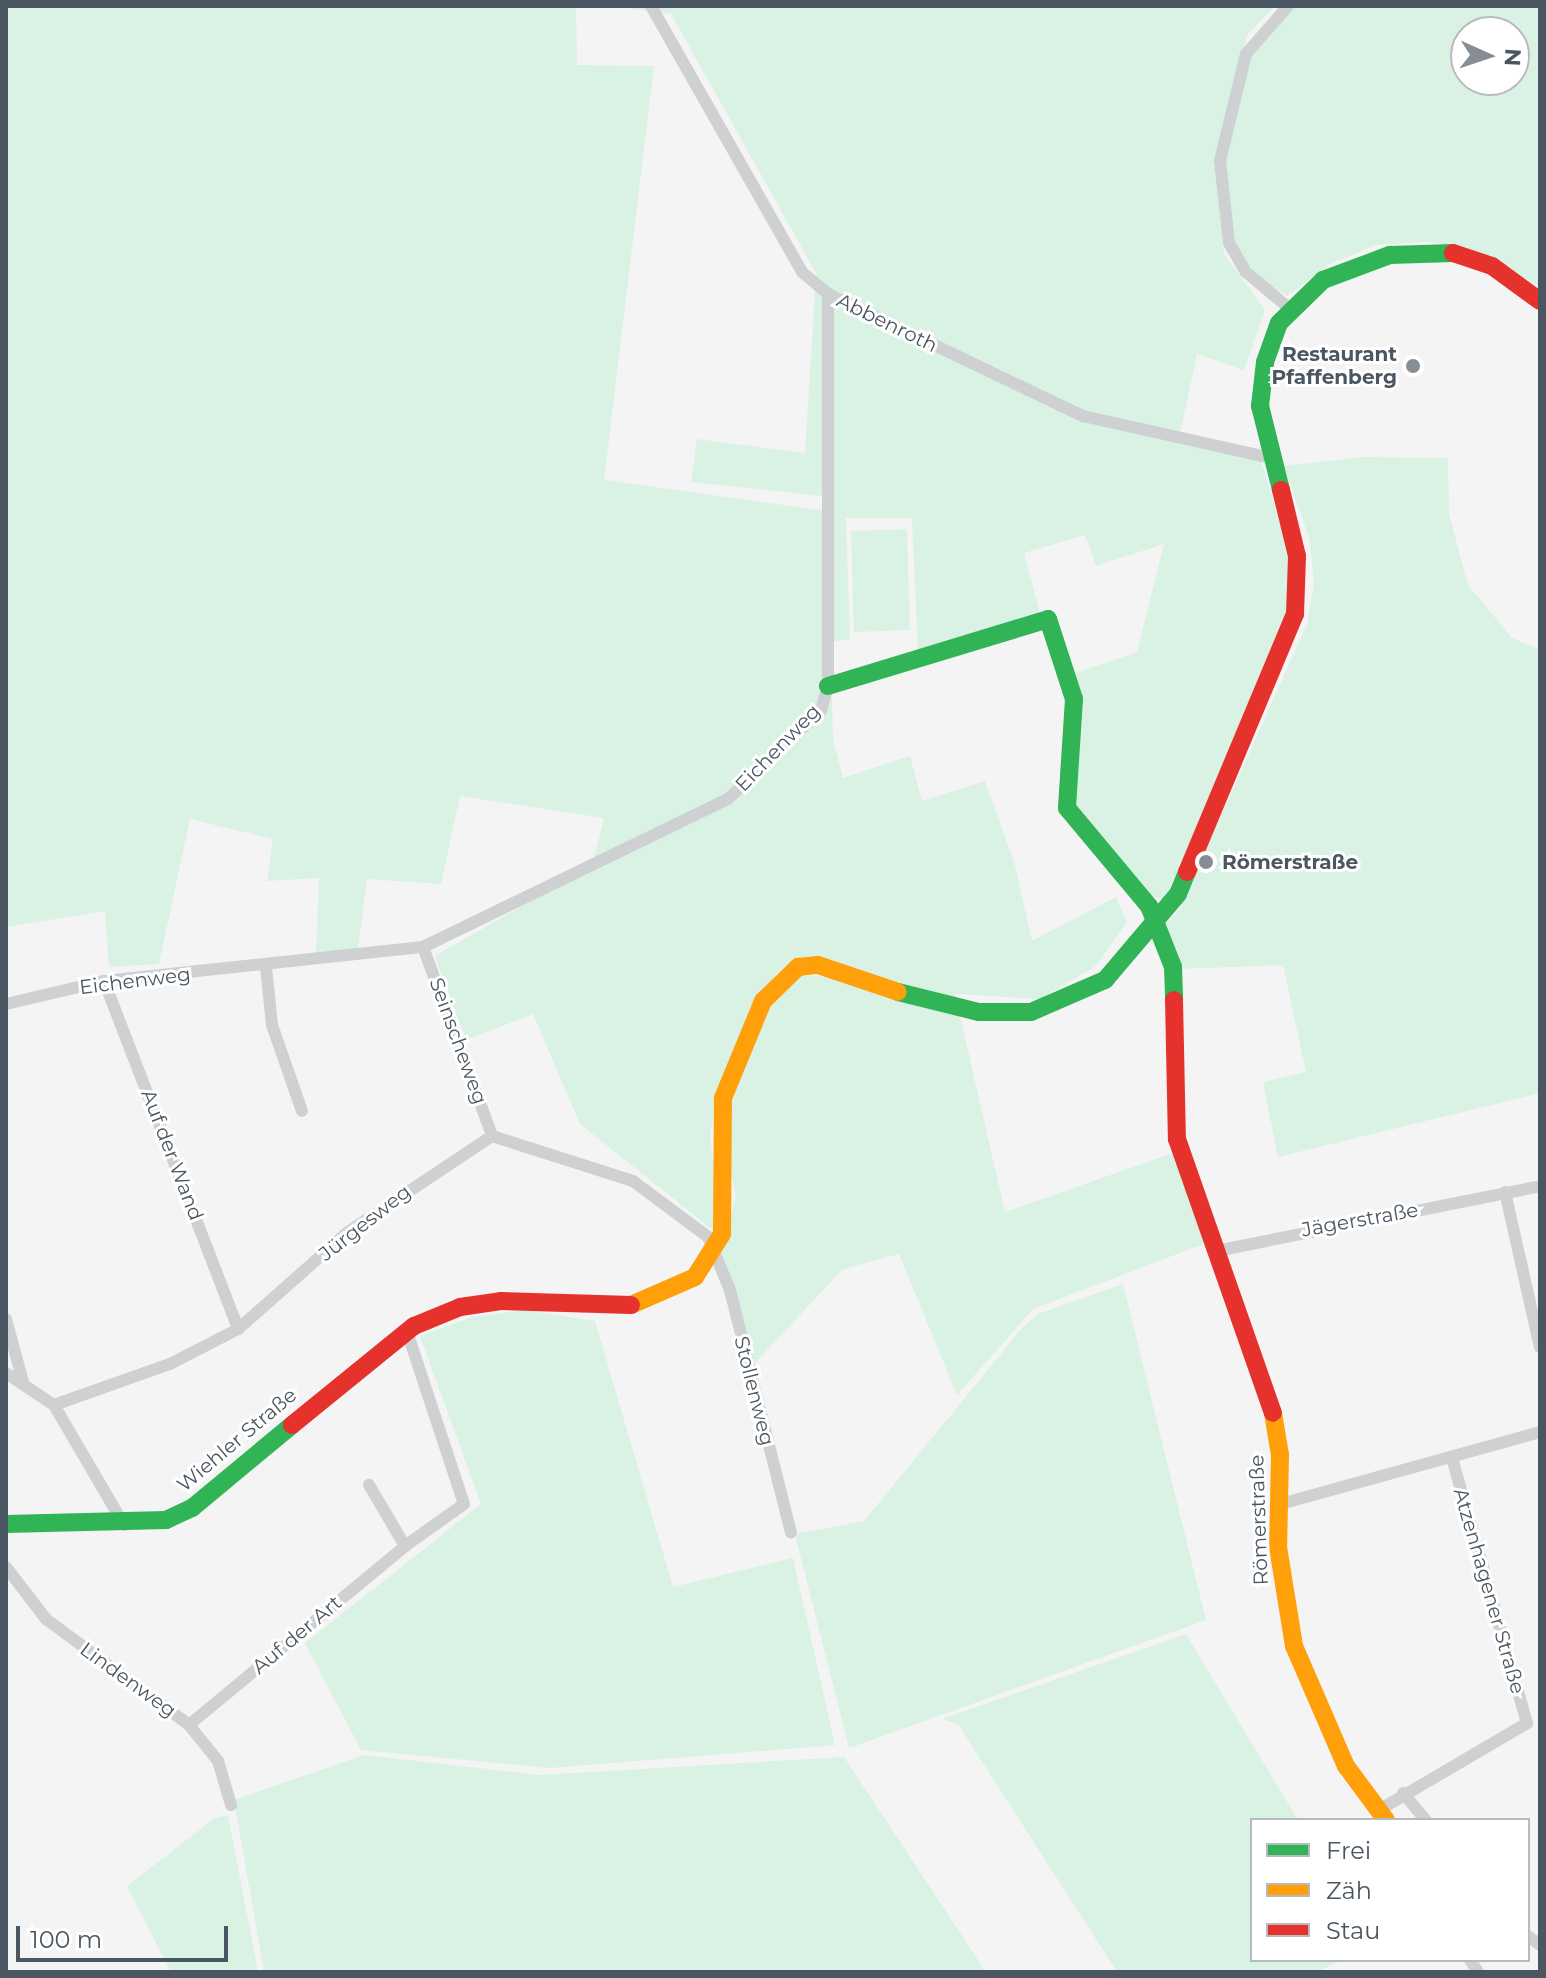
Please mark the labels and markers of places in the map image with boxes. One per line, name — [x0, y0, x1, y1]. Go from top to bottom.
place label: Restaurant Pfaffenberg — [1272, 342, 1397, 389]
marker: Restaurant Pfaffenberg — [1404, 357, 1422, 375]
place label: Römerstraße — [1222, 850, 1358, 874]
marker: Römerstraße — [1197, 853, 1215, 871]

